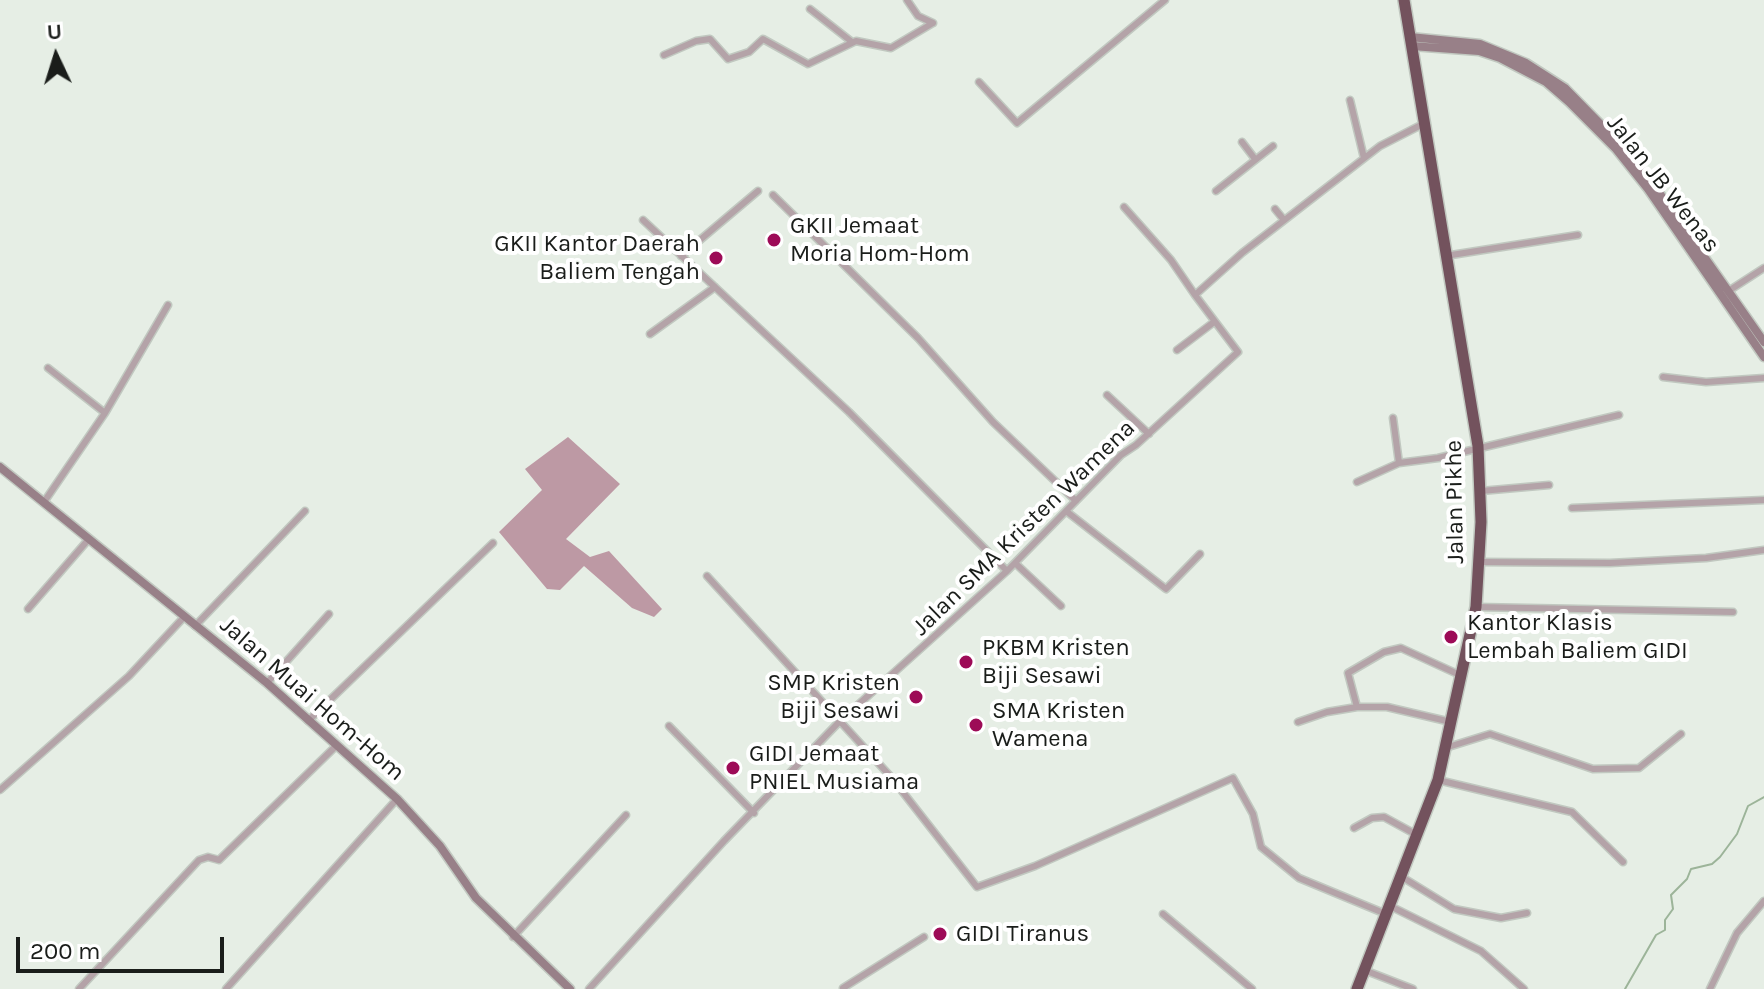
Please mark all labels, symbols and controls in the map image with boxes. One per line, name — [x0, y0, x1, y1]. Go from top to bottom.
north arrow — [16, 16, 96, 96]
text: U — [46, 19, 63, 46]
street label: Jalan JB Wenas — [1600, 109, 1726, 259]
place label: GKII Jemaat Moria Hom-Hom — [790, 212, 970, 268]
place label: GKII Kantor Daerah Baliem Tengah — [494, 230, 700, 286]
marker: GKII Jemaat Moria Hom-Hom — [765, 231, 783, 249]
marker: GKII Kantor Daerah Baliem Tengah — [707, 249, 725, 267]
street label: Jalan SMA Kristen Wamena — [907, 414, 1141, 642]
street label: Jalan Pikhe — [1440, 440, 1470, 564]
place label: Kantor Klasis Lembah Baliem GIDI — [1467, 609, 1688, 665]
street label: Jalan Muai Hom-Hom — [214, 611, 410, 787]
marker: Kantor Klasis Lembah Baliem GIDI — [1442, 628, 1460, 646]
place label: PKBM Kristen Biji Sesawi — [982, 634, 1130, 690]
marker: PKBM Kristen Biji Sesawi — [957, 653, 975, 671]
place label: SMP Kristen Biji Sesawi — [767, 669, 900, 725]
marker: SMP Kristen Biji Sesawi — [907, 688, 925, 706]
place label: SMA Kristen Wamena — [992, 697, 1125, 753]
marker: SMA Kristen Wamena — [967, 716, 985, 734]
place label: GIDI Jemaat PNIEL Musiama — [749, 740, 919, 796]
marker: GIDI Jemaat PNIEL Musiama — [724, 759, 742, 777]
place label: GIDI Tiranus — [956, 920, 1089, 948]
scale bar — [20, 921, 228, 971]
marker: GIDI Tiranus — [931, 925, 949, 943]
text: 200 m — [30, 937, 101, 965]

